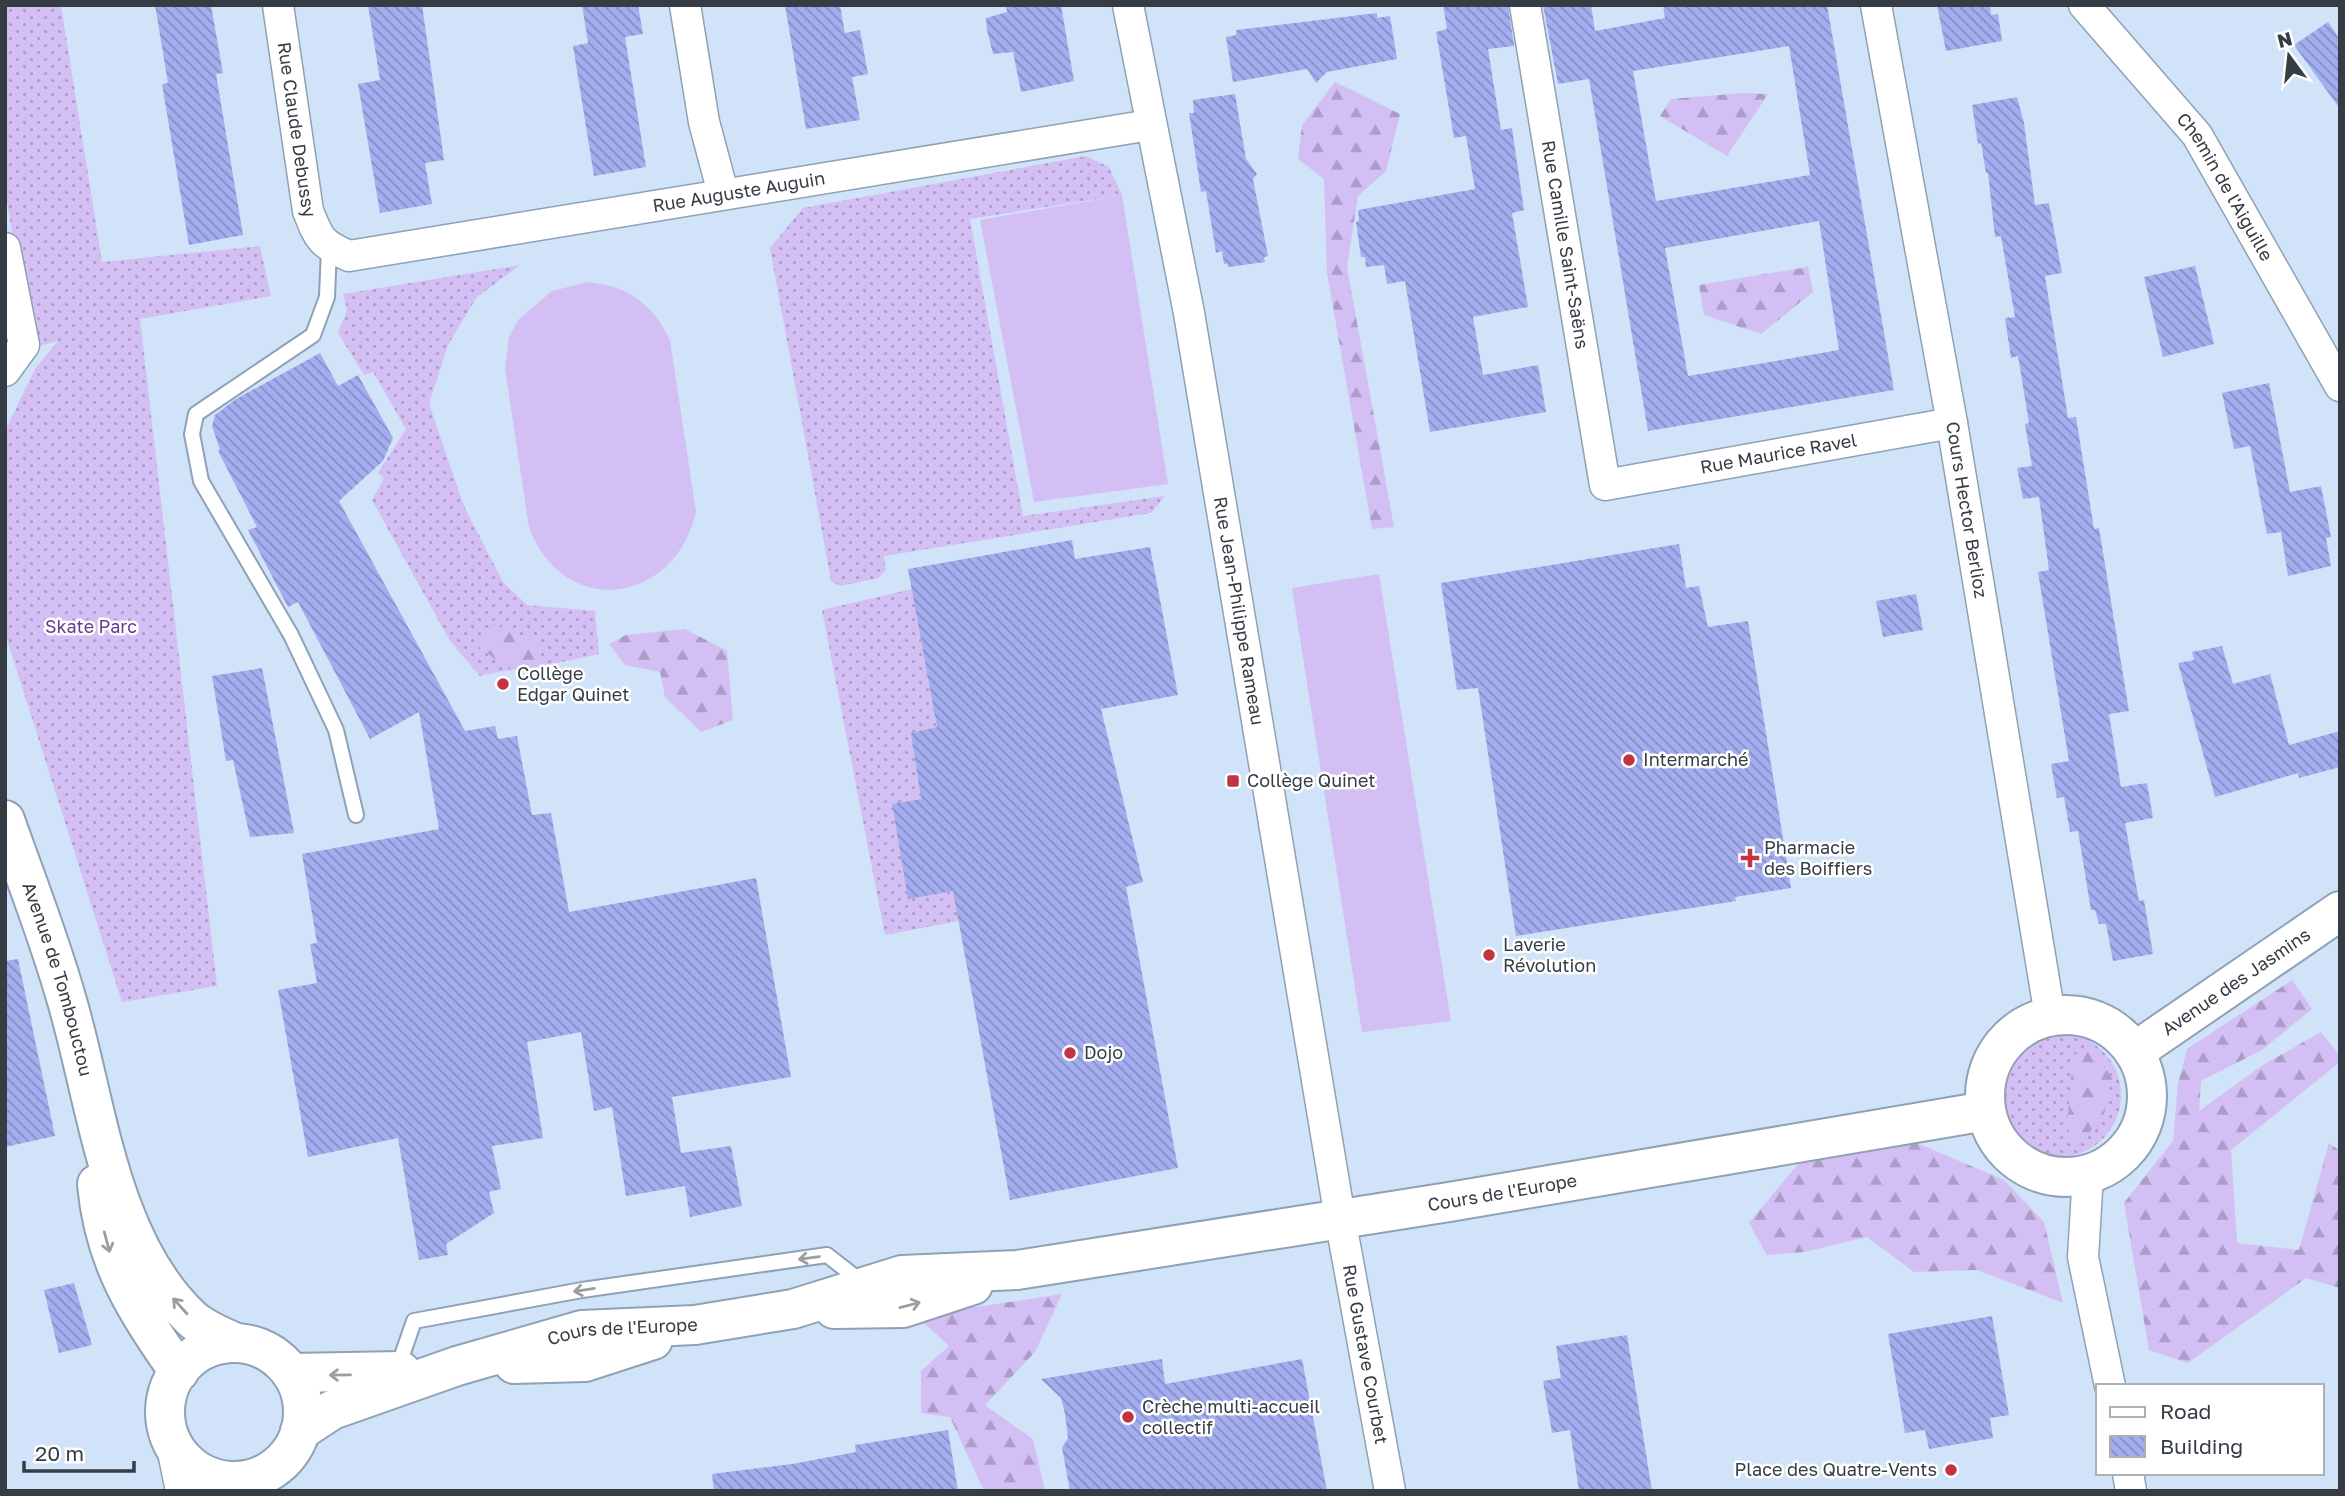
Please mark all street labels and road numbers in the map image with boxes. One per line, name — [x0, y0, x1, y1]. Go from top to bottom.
street label: Rue Claude Debussy — [274, 40, 322, 221]
street label: Chemin de l'Aiguille — [2172, 108, 2278, 265]
street label: Rue Camille Saint-Saëns — [1538, 139, 1594, 350]
street label: Rue Auguste Auguin — [651, 166, 827, 216]
street label: Cours Hector Berlioz — [1942, 420, 1993, 600]
street label: Rue Maurice Ravel — [1698, 428, 1859, 478]
street label: Rue Jean-Philippe Rameau — [1210, 495, 1270, 727]
street label: Avenue de Tombouctou — [18, 879, 98, 1078]
street label: Avenue des Jasmins — [2157, 923, 2314, 1040]
street label: Cours de l'Europe — [1426, 1169, 1579, 1215]
street label: Rue Gustave Courbet — [1339, 1262, 1393, 1446]
street label: Cours de l'Europe — [545, 1313, 698, 1349]

